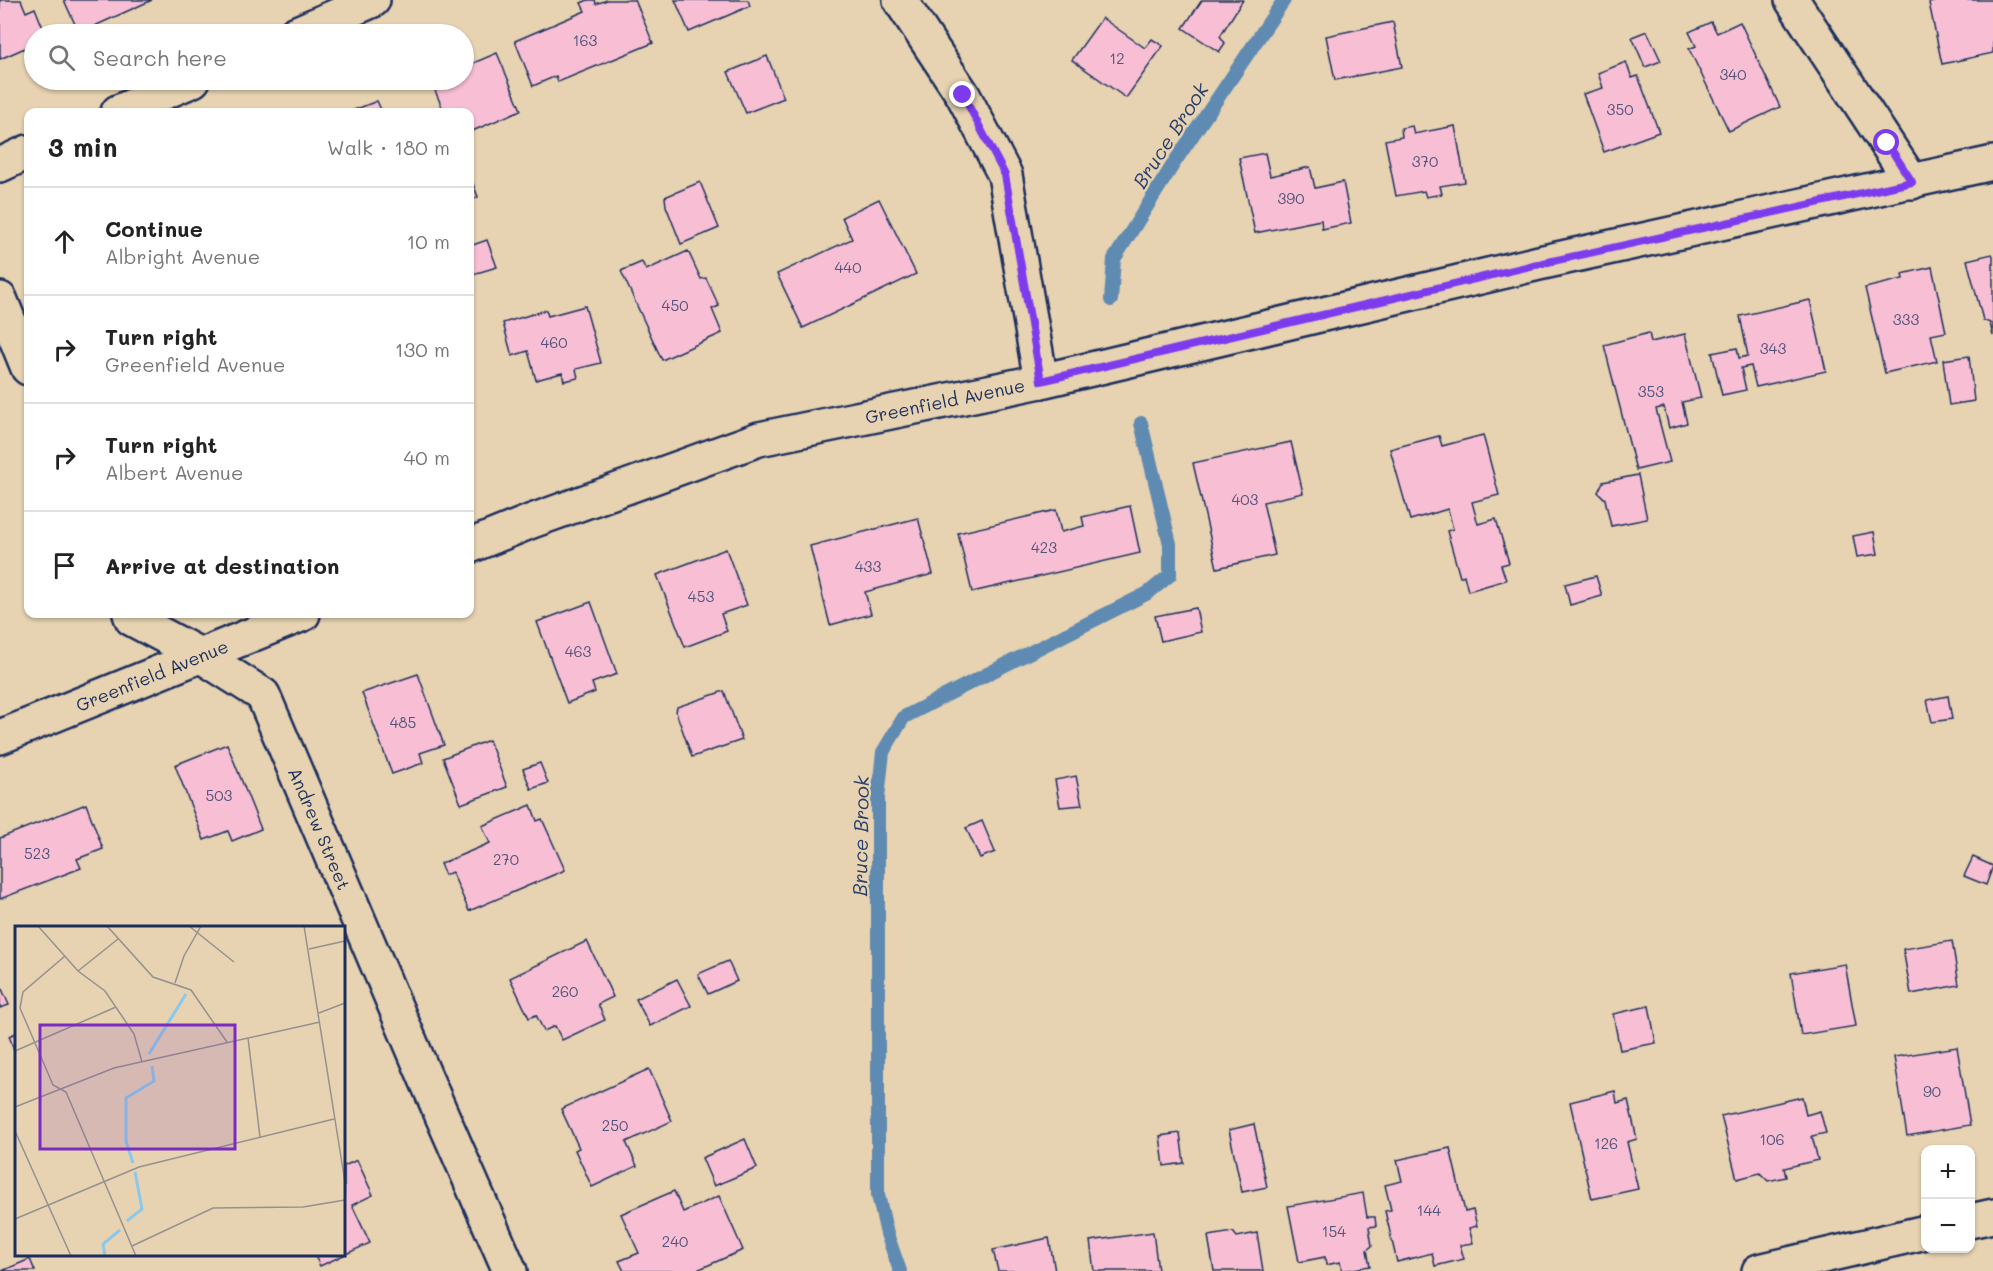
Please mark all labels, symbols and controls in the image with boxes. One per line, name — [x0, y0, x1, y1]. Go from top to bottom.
search box — [24, 24, 474, 90]
house number: 163 — [573, 30, 597, 50]
icon: search — [45, 41, 78, 74]
text: Search here — [93, 43, 227, 72]
house number: 12 — [1109, 48, 1125, 68]
house number: 340 — [1720, 64, 1746, 84]
water label: Bruce Brook — [1126, 77, 1214, 193]
route end — [949, 81, 975, 107]
house number: 350 — [1607, 99, 1633, 119]
route start — [1873, 129, 1899, 155]
text: 3 min — [48, 130, 117, 164]
text: Walk · 180 m — [327, 134, 450, 160]
house number: 370 — [1412, 151, 1438, 171]
house number: 390 — [1278, 188, 1304, 208]
text: Continue — [105, 214, 203, 243]
icon: ahead — [48, 225, 81, 258]
text: 10 m — [406, 228, 450, 254]
text: Albright Avenue — [105, 243, 260, 269]
house number: 440 — [835, 257, 861, 277]
house number: 450 — [662, 295, 688, 315]
house number: 333 — [1893, 309, 1919, 329]
text: Turn right — [105, 322, 217, 351]
house number: 460 — [540, 332, 568, 352]
icon: right — [48, 333, 81, 366]
text: 130 m — [395, 336, 450, 362]
house number: 343 — [1760, 338, 1786, 358]
text: Greenfield Avenue — [105, 351, 285, 377]
street label: Greenfield Avenue — [863, 373, 1027, 429]
house number: 353 — [1638, 381, 1664, 401]
text: Turn right — [105, 430, 217, 459]
icon: right — [48, 441, 81, 474]
text: 40 m — [404, 444, 450, 470]
text: Albert Avenue — [105, 459, 243, 485]
house number: 403 — [1232, 489, 1259, 509]
house number: 423 — [1031, 537, 1057, 557]
icon: arrive — [48, 549, 81, 582]
text: Arrive at destination — [105, 551, 340, 580]
house number: 433 — [855, 556, 881, 576]
house number: 453 — [688, 586, 714, 606]
street label: Greenfield Avenue — [72, 634, 232, 717]
house number: 463 — [565, 641, 592, 661]
house number: 485 — [390, 712, 416, 732]
street label: Andrew Street — [283, 763, 356, 894]
water label: Bruce Brook — [846, 775, 874, 897]
house number: 503 — [206, 785, 233, 805]
house number: 523 — [24, 843, 50, 863]
house number: 270 — [493, 849, 519, 869]
inset map — [15, 926, 345, 1256]
house number: 260 — [552, 981, 578, 1001]
house number: 90 — [1923, 1081, 1941, 1101]
house number: 250 — [602, 1115, 628, 1135]
house number: 106 — [1759, 1129, 1785, 1149]
house number: 126 — [1594, 1133, 1618, 1153]
map controls — [1921, 1145, 1975, 1253]
button: + — [1921, 1145, 1975, 1199]
button: − — [1921, 1199, 1975, 1253]
house number: 144 — [1417, 1200, 1441, 1220]
house number: 154 — [1322, 1221, 1346, 1241]
house number: 240 — [662, 1231, 688, 1251]

